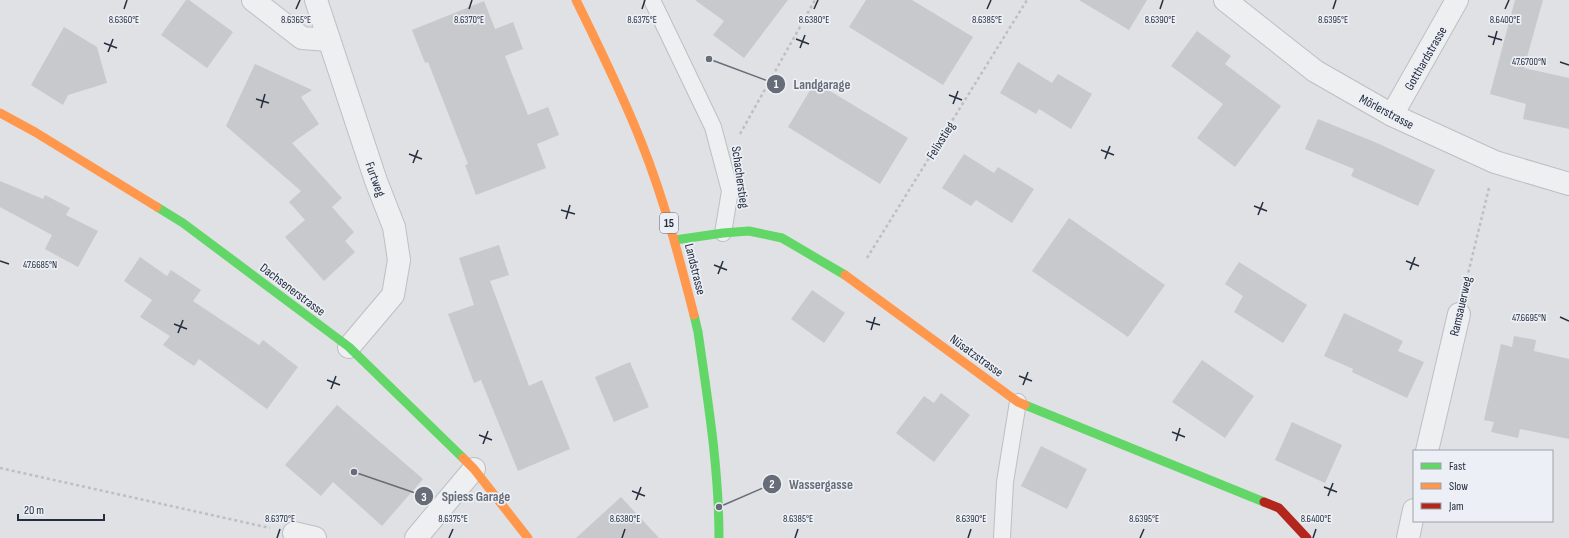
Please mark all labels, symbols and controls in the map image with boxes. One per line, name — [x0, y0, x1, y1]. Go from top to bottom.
text: 8.6360°E — [109, 14, 139, 26]
text: 8.6365°E — [281, 14, 311, 26]
text: 8.6370°E — [454, 14, 484, 26]
text: 8.6375°E — [627, 14, 657, 26]
text: 8.6380°E — [799, 14, 829, 26]
text: 8.6385°E — [972, 14, 1002, 26]
text: 8.6390°E — [1145, 14, 1175, 26]
text: 8.6395°E — [1318, 14, 1348, 26]
text: 8.6400°E — [1490, 14, 1520, 26]
street label: Gotthardstrasse — [1401, 24, 1451, 93]
text: 47.6700°N — [1512, 56, 1546, 68]
callout: Landgarage — [766, 71, 859, 97]
text: Landgarage — [794, 76, 850, 93]
text: 1 — [774, 77, 779, 92]
street label: Mörlerstrasse — [1356, 91, 1417, 133]
street label: Felixstieg — [923, 119, 959, 162]
street label: Schacherstieg — [728, 145, 752, 209]
street label: Furtweg — [361, 160, 389, 199]
road number: 15 — [660, 213, 678, 233]
street label: Landstrasse — [681, 242, 709, 297]
text: 47.6685°N — [23, 259, 57, 271]
street label: Dachsenerstrasse — [256, 260, 328, 320]
street label: Ramsauerweg — [1446, 275, 1476, 338]
text: 47.6695°N — [1512, 312, 1546, 324]
street label: Nüsatzstrasse — [947, 331, 1006, 380]
legend — [1413, 450, 1553, 522]
text: Fast — [1449, 459, 1466, 474]
callout: Wassergasse — [762, 471, 861, 497]
text: Wassergasse — [789, 476, 853, 493]
text: 2 — [769, 477, 775, 492]
text: Slow — [1449, 479, 1468, 494]
callout: Spiess Garage — [414, 483, 518, 509]
text: Spiess Garage — [442, 488, 510, 505]
text: 3 — [421, 490, 427, 505]
scale bar — [18, 496, 104, 522]
text: Jam — [1448, 499, 1464, 514]
text: 20 m — [24, 503, 44, 518]
text: 8.6370°E — [265, 513, 295, 525]
text: 8.6375°E — [438, 513, 468, 525]
text: 8.6380°E — [610, 513, 640, 525]
text: 8.6385°E — [783, 513, 813, 525]
text: 8.6390°E — [956, 513, 986, 525]
text: 8.6395°E — [1129, 513, 1159, 525]
text: 8.6400°E — [1301, 513, 1331, 525]

